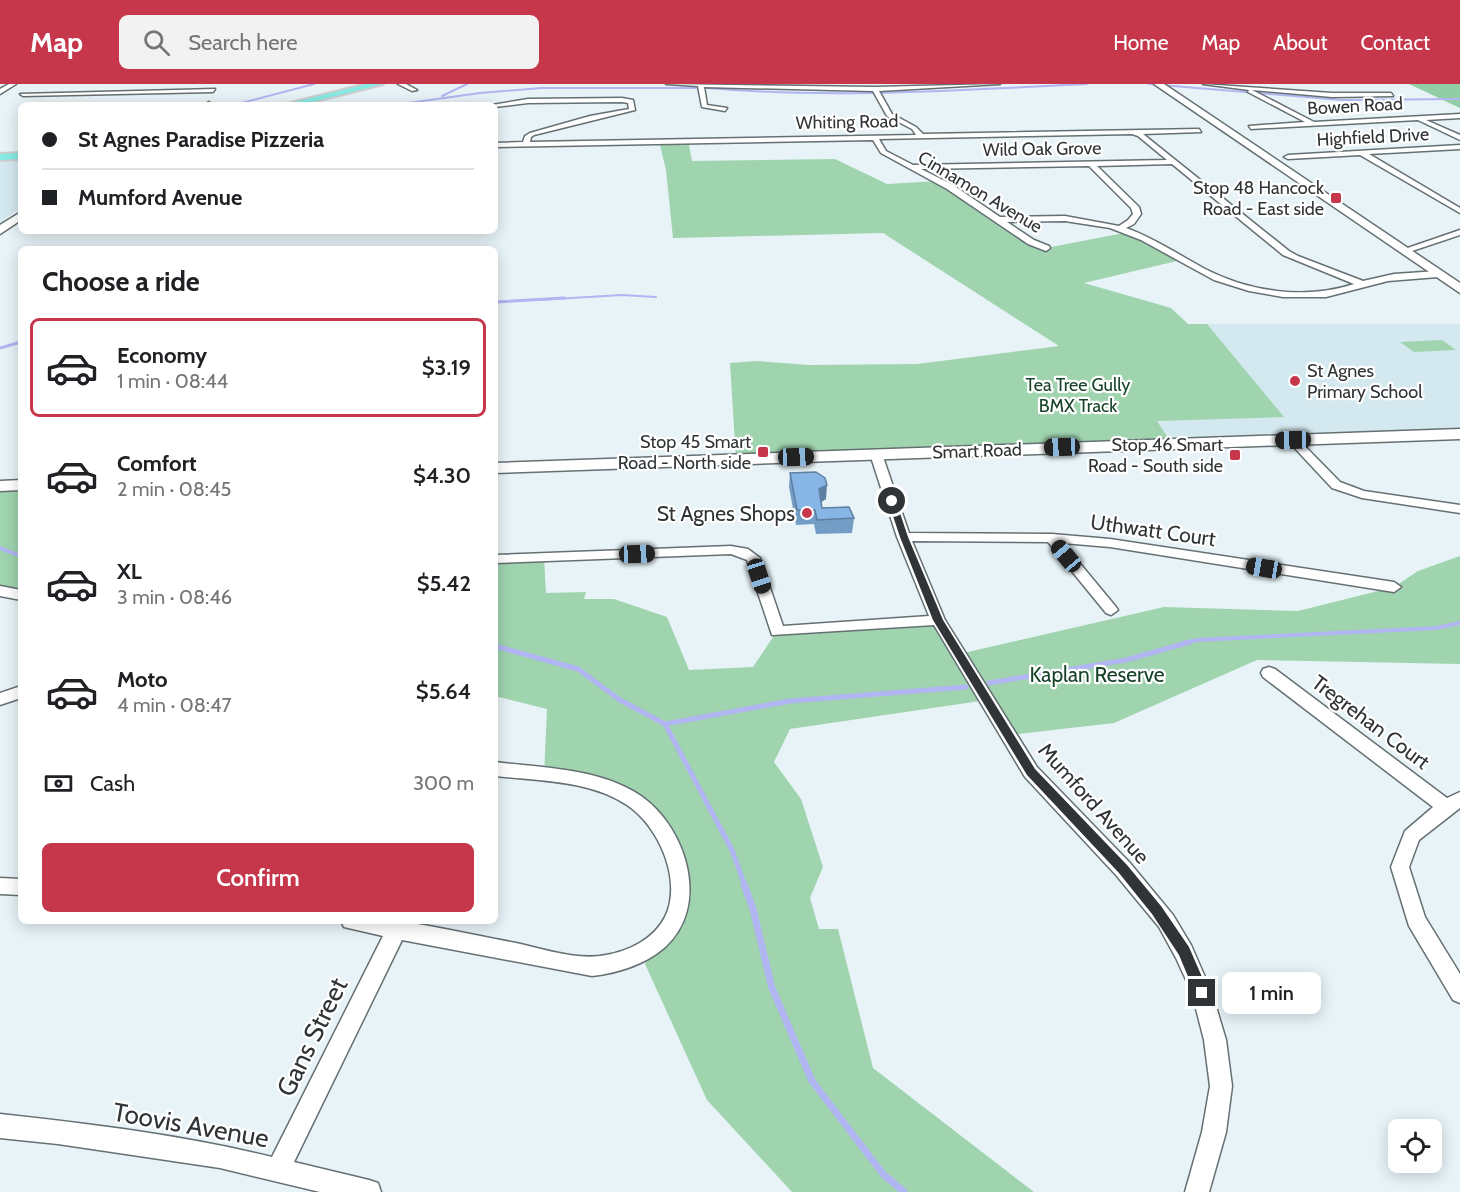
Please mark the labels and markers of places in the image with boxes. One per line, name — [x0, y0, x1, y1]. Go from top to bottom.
place label: Stop 48 Hancock Road - East side — [1193, 177, 1325, 220]
marker: Stop 48 Hancock Road - East side — [1329, 191, 1343, 205]
place label: St Agnes Primary School — [1307, 360, 1423, 403]
marker: St Agnes Primary School — [1288, 374, 1302, 388]
place label: Stop 45 Smart Road - North side — [618, 431, 751, 474]
place label: Stop 46 Smart Road - South side — [1088, 434, 1223, 477]
marker: Stop 45 Smart Road - North side — [756, 445, 770, 459]
marker: Stop 46 Smart Road - South side — [1228, 448, 1242, 462]
place label: St Agnes Shops — [657, 501, 795, 526]
marker: St Agnes Shops — [800, 506, 814, 520]

